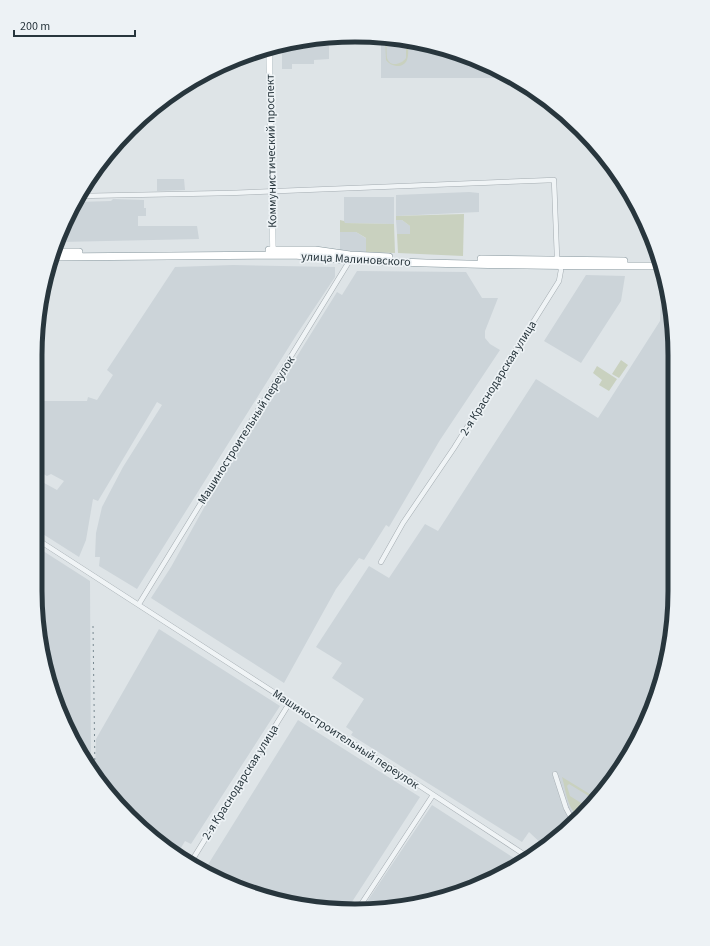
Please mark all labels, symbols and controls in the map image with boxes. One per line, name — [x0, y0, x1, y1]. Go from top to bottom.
scale bar — [14, 12, 135, 38]
text: 200 m — [20, 18, 50, 35]
street label: Коммунистический проспект — [262, 73, 281, 228]
street label: улица Малиновского — [301, 248, 411, 271]
street label: 2-я Краснодарская улица — [456, 317, 541, 439]
street label: Машиностроительный переулок — [194, 353, 299, 508]
street label: Машиностроительный переулок — [269, 686, 422, 793]
street label: 2-я Краснодарская улица — [198, 721, 283, 843]

